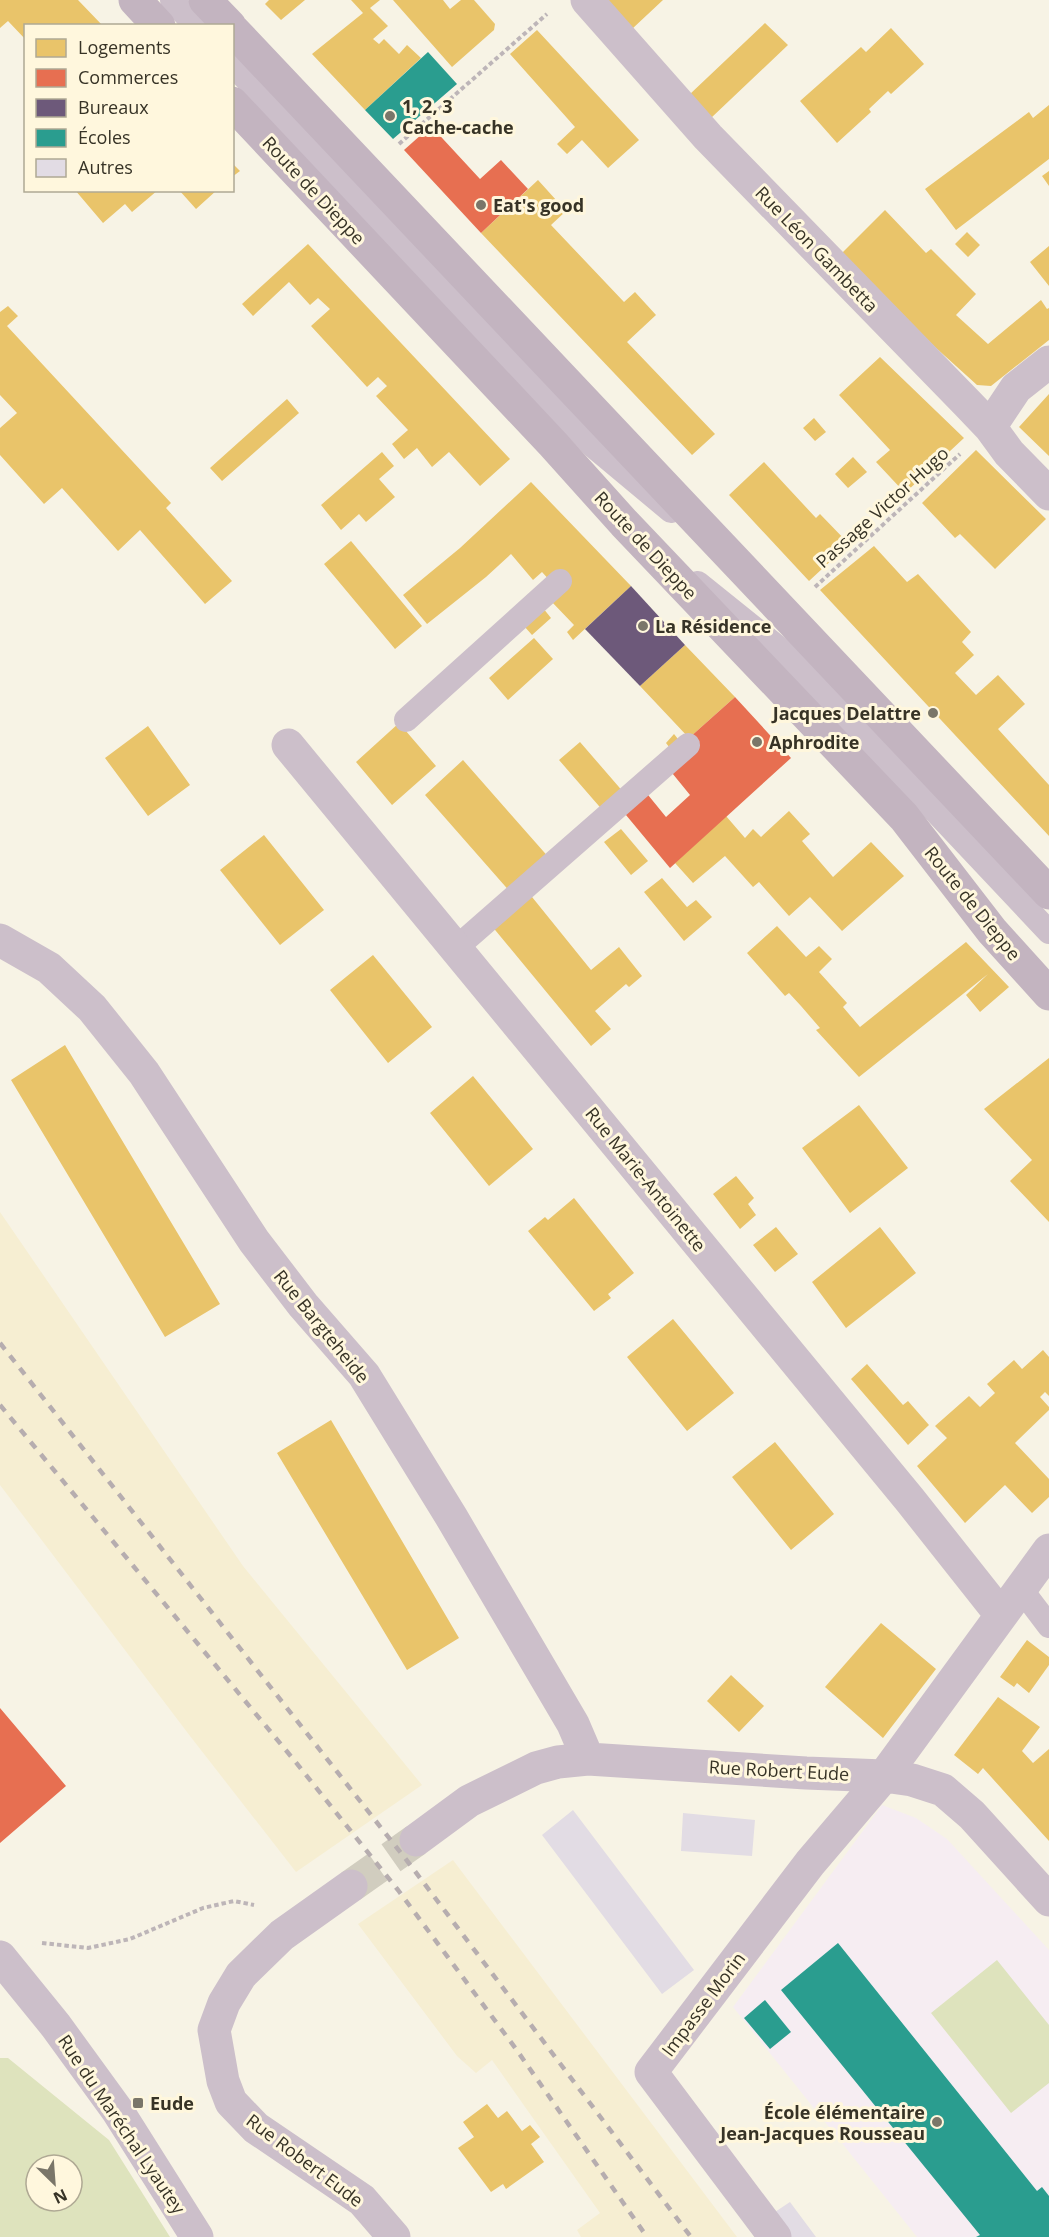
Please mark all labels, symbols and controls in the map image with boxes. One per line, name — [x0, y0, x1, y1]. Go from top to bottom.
legend — [24, 24, 234, 192]
text: Logements — [78, 35, 171, 59]
text: Commerces — [78, 65, 178, 89]
place label: 1, 2, 3 Cache-cache — [402, 94, 514, 139]
text: Bureaux — [78, 95, 149, 119]
marker: 1, 2, 3 Cache-cache — [383, 109, 397, 123]
text: Écoles — [78, 125, 131, 149]
street label: Route de Dieppe — [258, 131, 370, 249]
text: Autres — [78, 155, 133, 179]
street label: Rue Léon Gambetta — [750, 181, 884, 317]
place label: Eat's good — [493, 193, 584, 217]
marker: Eat's good — [474, 198, 488, 212]
street label: Passage Victor Hugo — [811, 441, 953, 573]
street label: Route de Dieppe — [590, 486, 702, 604]
place label: La Résidence — [655, 614, 771, 638]
marker: La Résidence — [636, 619, 650, 633]
place label: Jacques Delattre — [771, 701, 921, 725]
marker: Jacques Delattre — [926, 706, 940, 720]
place label: Aphrodite — [769, 730, 859, 754]
marker: Aphrodite — [750, 735, 764, 749]
street label: Route de Dieppe — [920, 841, 1026, 965]
street label: Rue Marie-Antoinette — [580, 1102, 712, 1256]
street label: Rue Bargteheide — [269, 1264, 375, 1388]
street label: Rue Robert Eude — [708, 1754, 850, 1786]
street label: Impasse Morin — [656, 1947, 750, 2061]
street label: Rue du Maréchal Lyautey — [53, 2030, 192, 2219]
place label: Eude — [150, 2091, 194, 2115]
marker: Eude — [131, 2096, 145, 2110]
place label: École élémentaire Jean-Jacques Rousseau — [718, 2100, 925, 2145]
street label: Rue Robert Eude — [242, 2108, 368, 2212]
marker: École élémentaire Jean-Jacques Rousseau — [930, 2115, 944, 2129]
north arrow — [24, 2153, 84, 2213]
text: N — [50, 2184, 71, 2209]

